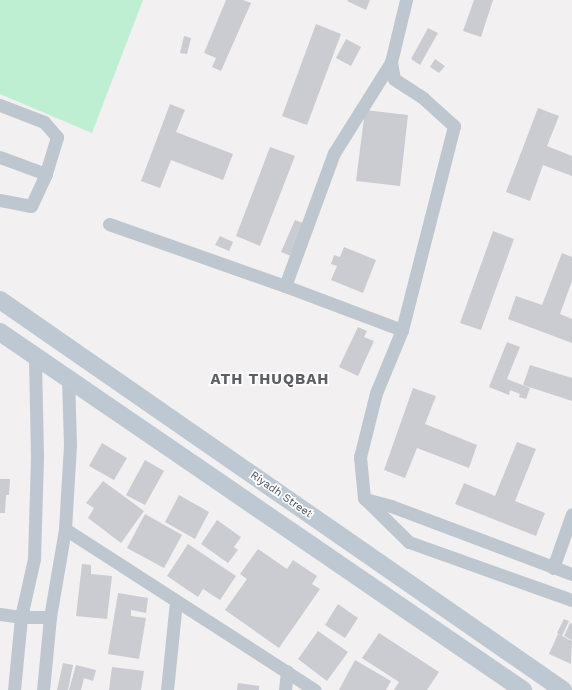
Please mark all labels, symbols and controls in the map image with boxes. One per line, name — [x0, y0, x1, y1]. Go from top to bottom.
district label: ATH THUQBAH — [210, 371, 330, 389]
street label: Riyadh Street — [248, 469, 314, 521]

